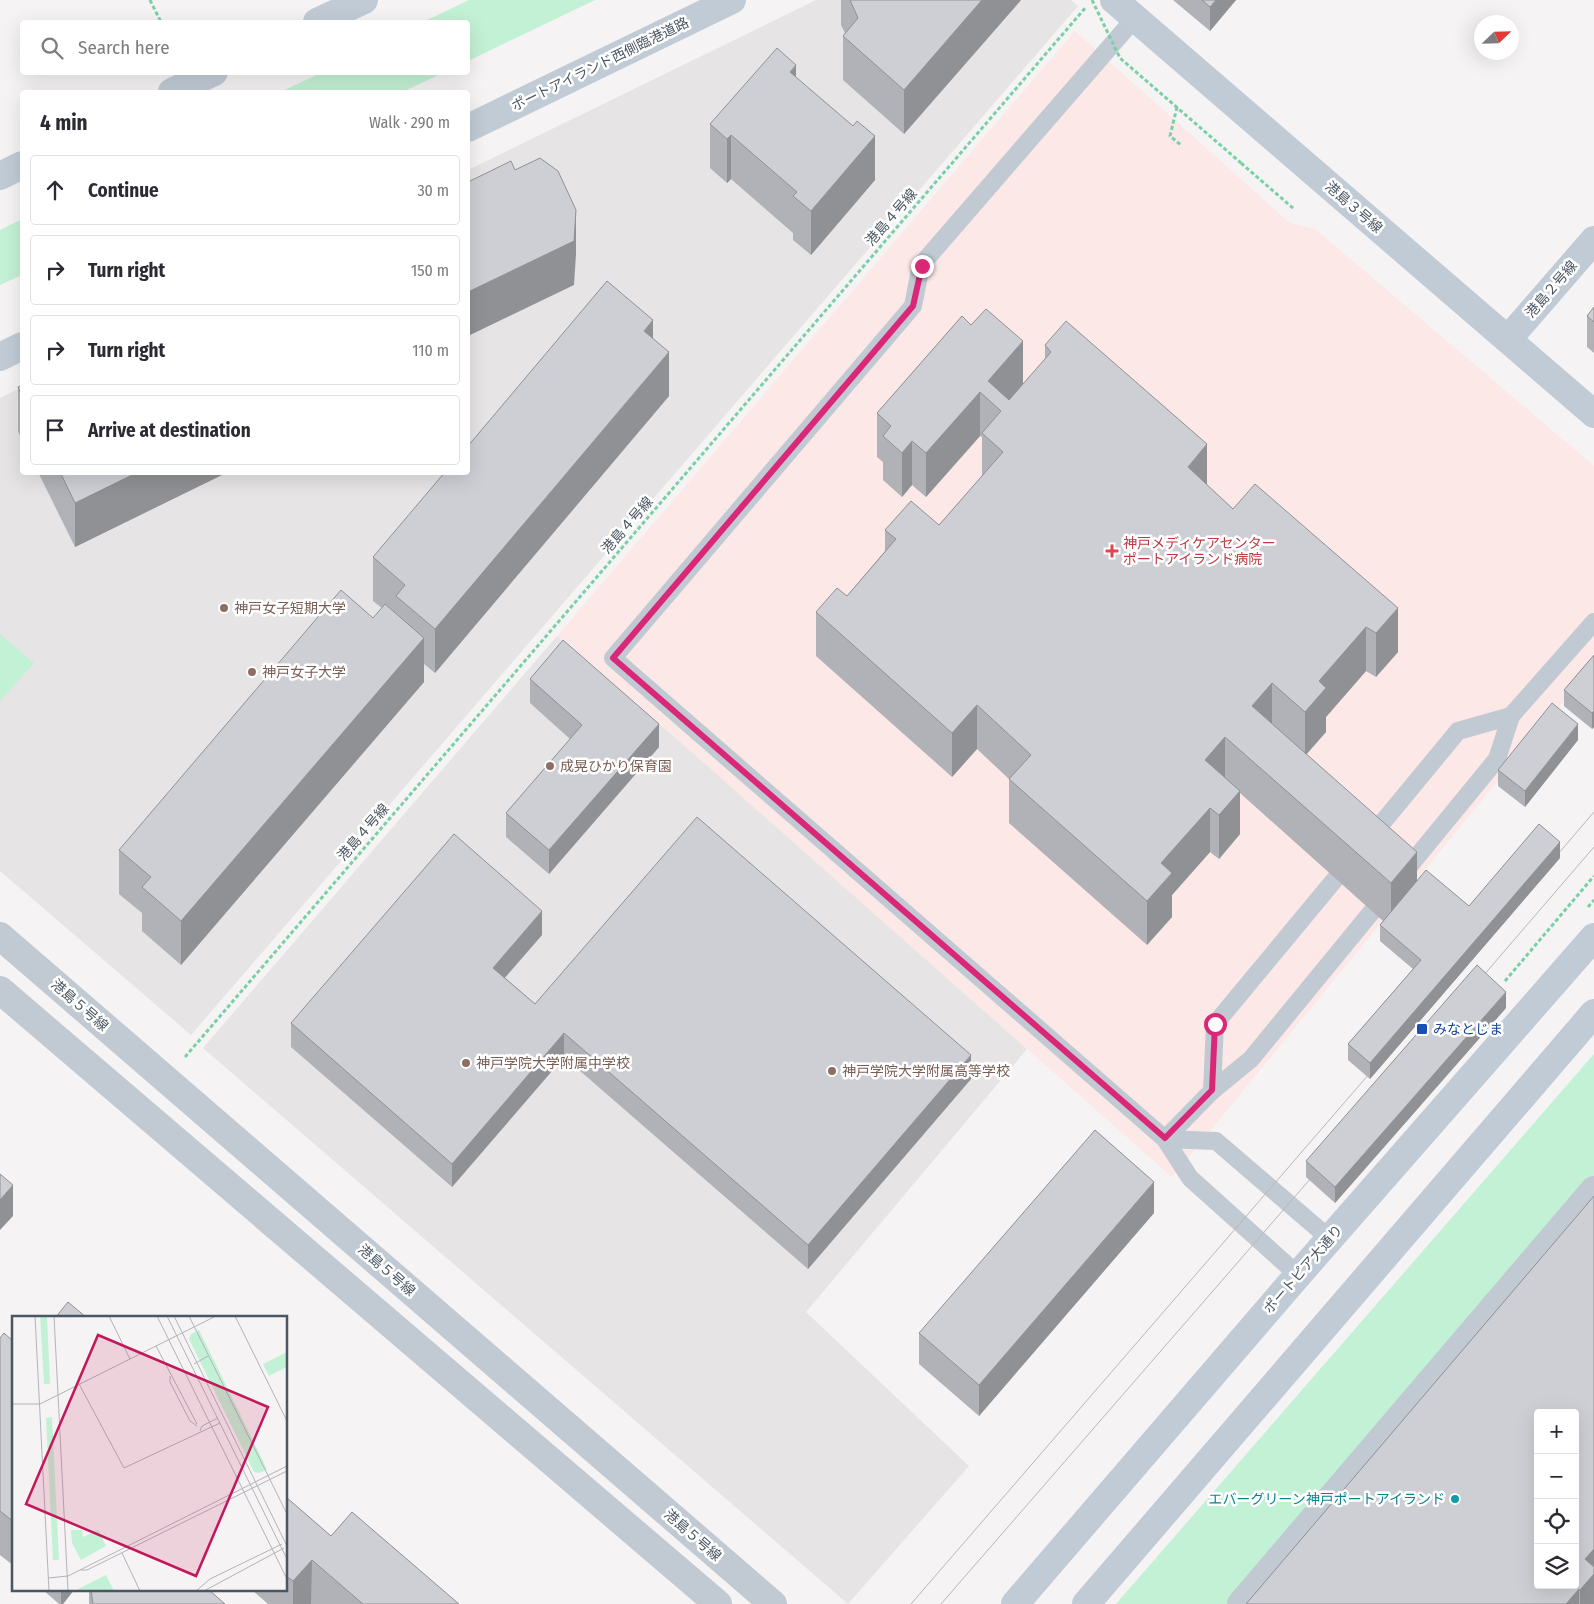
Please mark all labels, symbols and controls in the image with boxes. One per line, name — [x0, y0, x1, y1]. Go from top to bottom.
street label: ポートアイランド西側臨港道路 — [509, 14, 692, 115]
north arrow — [1474, 15, 1519, 60]
search box — [20, 20, 470, 75]
icon: search — [38, 34, 66, 62]
text: Search here — [78, 36, 170, 59]
text: 4 min — [40, 110, 88, 136]
text: Walk · 290 m — [369, 113, 450, 132]
icon: ahead — [41, 176, 69, 204]
street label: 港島３号線 — [1322, 178, 1386, 237]
text: Continue — [88, 179, 159, 202]
text: 30 m — [417, 181, 449, 200]
street label: 港島４号線 — [862, 185, 921, 249]
route end — [911, 255, 934, 278]
icon: right — [41, 256, 69, 284]
street label: 港島２号線 — [1522, 257, 1581, 321]
text: Turn right — [88, 259, 165, 282]
text: 150 m — [411, 261, 449, 280]
icon: right — [41, 336, 69, 364]
text: Turn right — [88, 339, 165, 362]
text: 110 m — [412, 341, 449, 360]
icon: arrive — [41, 416, 69, 444]
text: Arrive at destination — [88, 419, 251, 442]
street label: 港島４号線 — [598, 493, 657, 557]
place label: 神戸メディケアセンター ポートアイランド病院 — [1123, 535, 1276, 568]
marker: 神戸メディケアセンター ポートアイランド病院 — [1105, 544, 1119, 558]
place label: 神戸女子短期大学 — [234, 600, 346, 617]
marker: 神戸女子短期大学 — [218, 602, 230, 614]
place label: 神戸女子大学 — [262, 664, 346, 681]
marker: 神戸女子大学 — [246, 666, 258, 678]
place label: 成晃ひかり保育園 — [560, 758, 672, 775]
marker: 成晃ひかり保育園 — [544, 760, 556, 772]
street label: 港島４号線 — [334, 800, 393, 864]
street label: 港島５号線 — [48, 976, 112, 1035]
route start — [1204, 1013, 1227, 1036]
place label: みなとじま — [1433, 1021, 1503, 1038]
marker: みなとじま — [1415, 1022, 1429, 1036]
place label: 神戸学院大学附属中学校 — [476, 1055, 630, 1072]
marker: 神戸学院大学附属中学校 — [460, 1057, 472, 1069]
place label: 神戸学院大学附属高等学校 — [842, 1063, 1010, 1080]
marker: 神戸学院大学附属高等学校 — [826, 1065, 838, 1077]
street label: ポートピア大通り — [1260, 1221, 1347, 1317]
street label: 港島５号線 — [355, 1241, 419, 1300]
inset map — [12, 1316, 288, 1592]
map controls — [1534, 1409, 1579, 1589]
button: + — [1534, 1409, 1579, 1454]
button: − — [1534, 1454, 1579, 1499]
place label: エバーグリーン神戸ポートアイランド — [1208, 1491, 1445, 1508]
marker: エバーグリーン神戸ポートアイランド — [1449, 1493, 1461, 1505]
button: locate — [1534, 1499, 1579, 1544]
street label: 港島５号線 — [661, 1506, 725, 1565]
button: layers — [1534, 1544, 1579, 1589]

